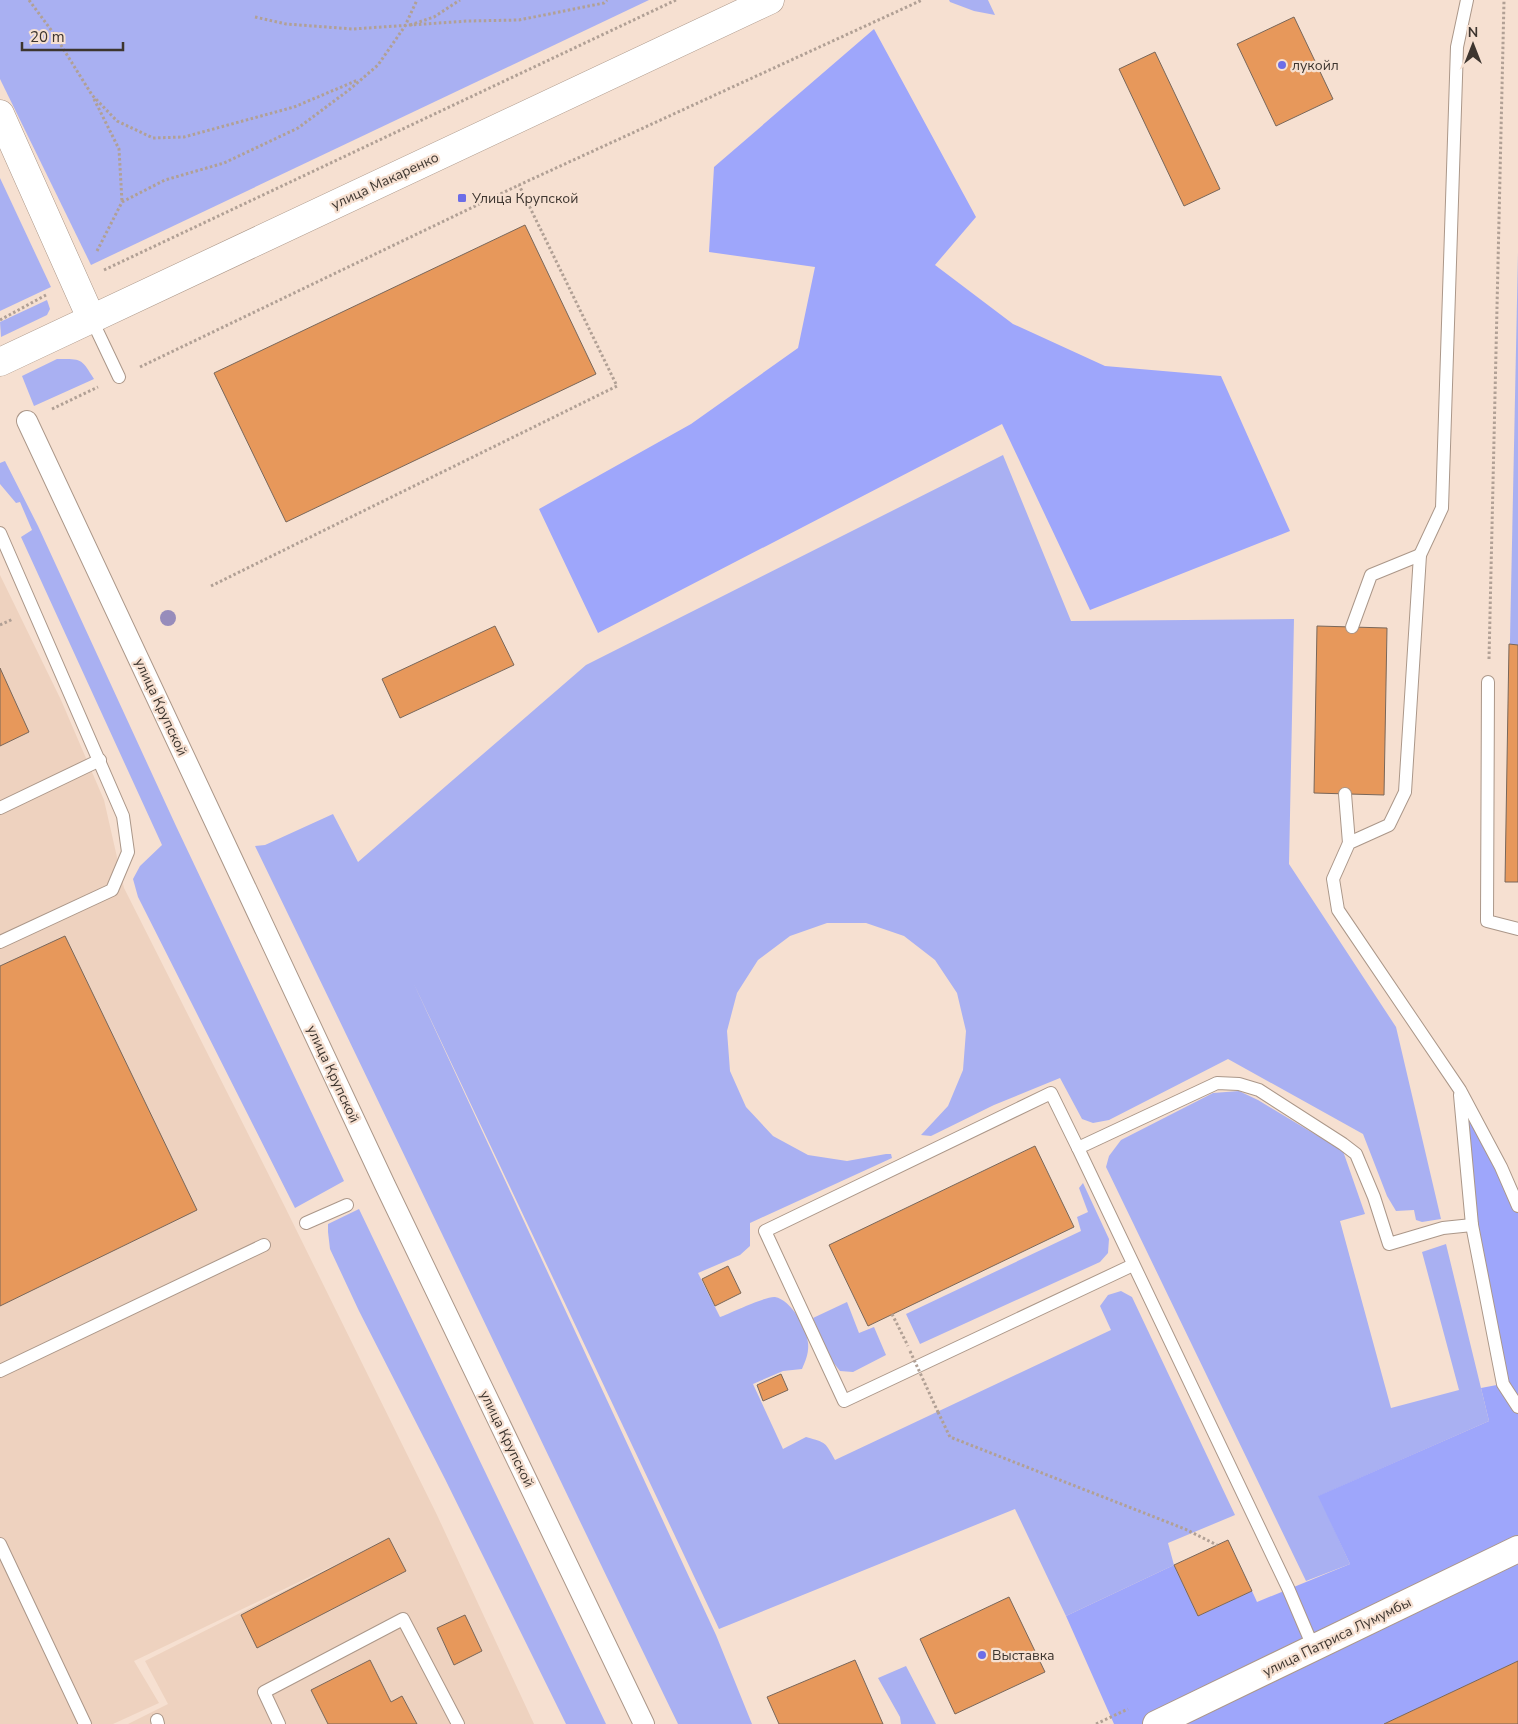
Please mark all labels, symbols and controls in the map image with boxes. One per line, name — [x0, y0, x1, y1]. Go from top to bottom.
scale bar — [22, 20, 124, 52]
north arrow — [1448, 20, 1498, 70]
text: N — [1468, 23, 1478, 42]
text: 20 m — [30, 27, 65, 47]
place label: лукойл — [1292, 56, 1339, 75]
marker: лукойл — [1276, 59, 1288, 71]
street label: улица Макаренко — [328, 148, 442, 214]
place label: Улица Крупской — [471, 189, 578, 208]
marker: Улица Крупской — [456, 192, 468, 204]
street label: улица Крупской — [130, 655, 192, 759]
street label: улица Крупской — [302, 1022, 364, 1126]
street label: улица Крупской — [475, 1387, 539, 1491]
street label: улица Патриса Лумумбы — [1260, 1593, 1414, 1681]
place label: Выставка — [992, 1646, 1055, 1665]
marker: Выставка — [976, 1649, 988, 1661]

